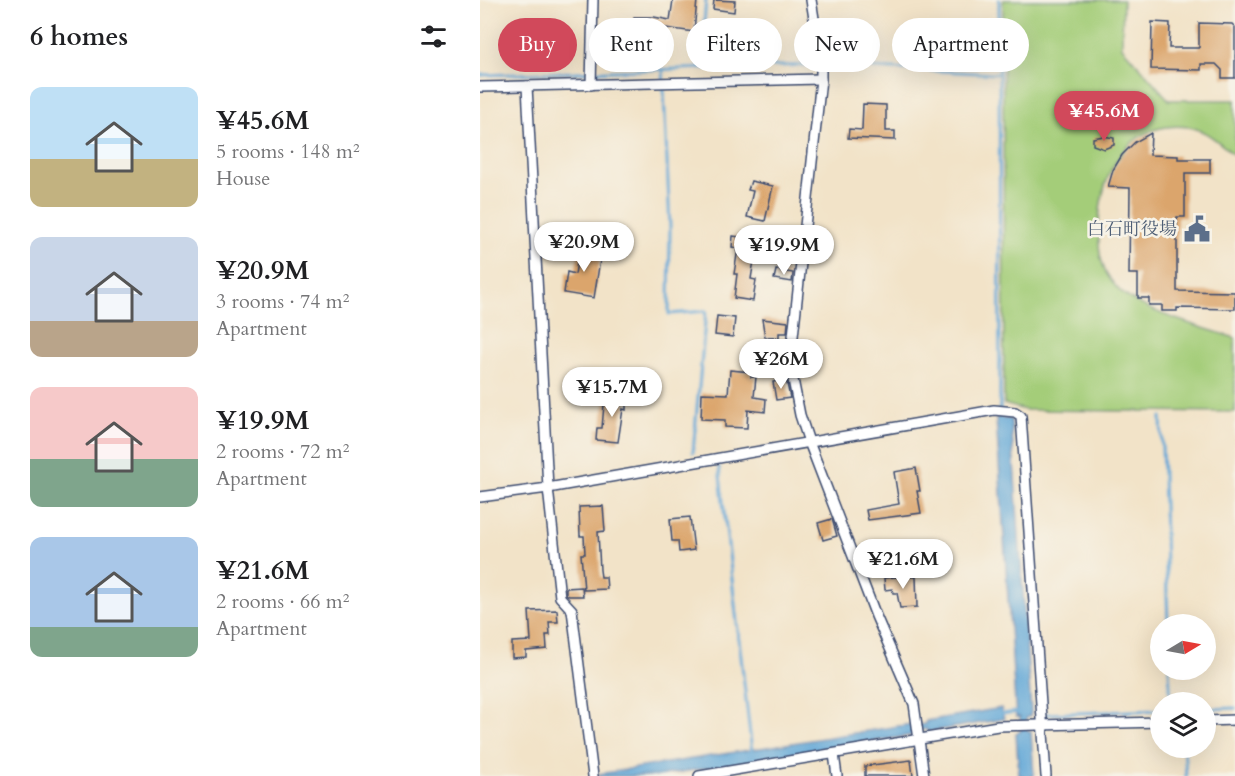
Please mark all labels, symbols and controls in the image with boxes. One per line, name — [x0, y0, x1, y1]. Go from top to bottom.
chip: Buy — [498, 18, 577, 72]
chip: Rent — [589, 18, 674, 72]
chip: Filters — [686, 18, 782, 72]
chip: New — [794, 18, 880, 72]
chip: Apartment — [892, 18, 1029, 72]
text: 6 homes — [30, 19, 128, 54]
icon: filters — [417, 20, 450, 53]
pin: ¥45.6M — [1055, 91, 1153, 142]
text: ¥45.6M — [1068, 97, 1140, 124]
text: ¥45.6M — [216, 103, 309, 138]
icon: home — [78, 111, 150, 183]
text: 5 rooms · 148 m² — [216, 138, 360, 165]
text: House — [216, 165, 270, 192]
public building icon: 白石町役場 — [1182, 214, 1212, 244]
place label: 白石町役場 — [1087, 217, 1177, 242]
pin: ¥20.9M — [535, 222, 633, 273]
pin: ¥19.9M — [735, 225, 833, 276]
text: ¥20.9M — [548, 228, 620, 255]
text: ¥19.9M — [748, 231, 820, 258]
text: ¥20.9M — [216, 253, 309, 288]
icon: home — [78, 261, 150, 333]
text: 3 rooms · 74 m² — [216, 288, 349, 315]
text: Apartment — [216, 315, 307, 342]
pin: ¥26M — [745, 339, 817, 390]
text: ¥26M — [753, 345, 809, 372]
pin: ¥15.7M — [563, 367, 661, 418]
text: ¥15.7M — [576, 373, 648, 400]
text: ¥19.9M — [216, 403, 309, 438]
icon: home — [78, 411, 150, 483]
text: 2 rooms · 72 m² — [216, 438, 349, 465]
text: Apartment — [216, 465, 307, 492]
pin: ¥21.6M — [854, 539, 952, 590]
text: ¥21.6M — [867, 545, 939, 572]
text: ¥21.6M — [216, 553, 309, 588]
icon: home — [78, 561, 150, 633]
text: 2 rooms · 66 m² — [216, 588, 349, 615]
north arrow — [1150, 614, 1216, 680]
map controls — [1150, 614, 1216, 758]
text: Apartment — [216, 615, 307, 642]
button: layers — [1150, 692, 1216, 758]

